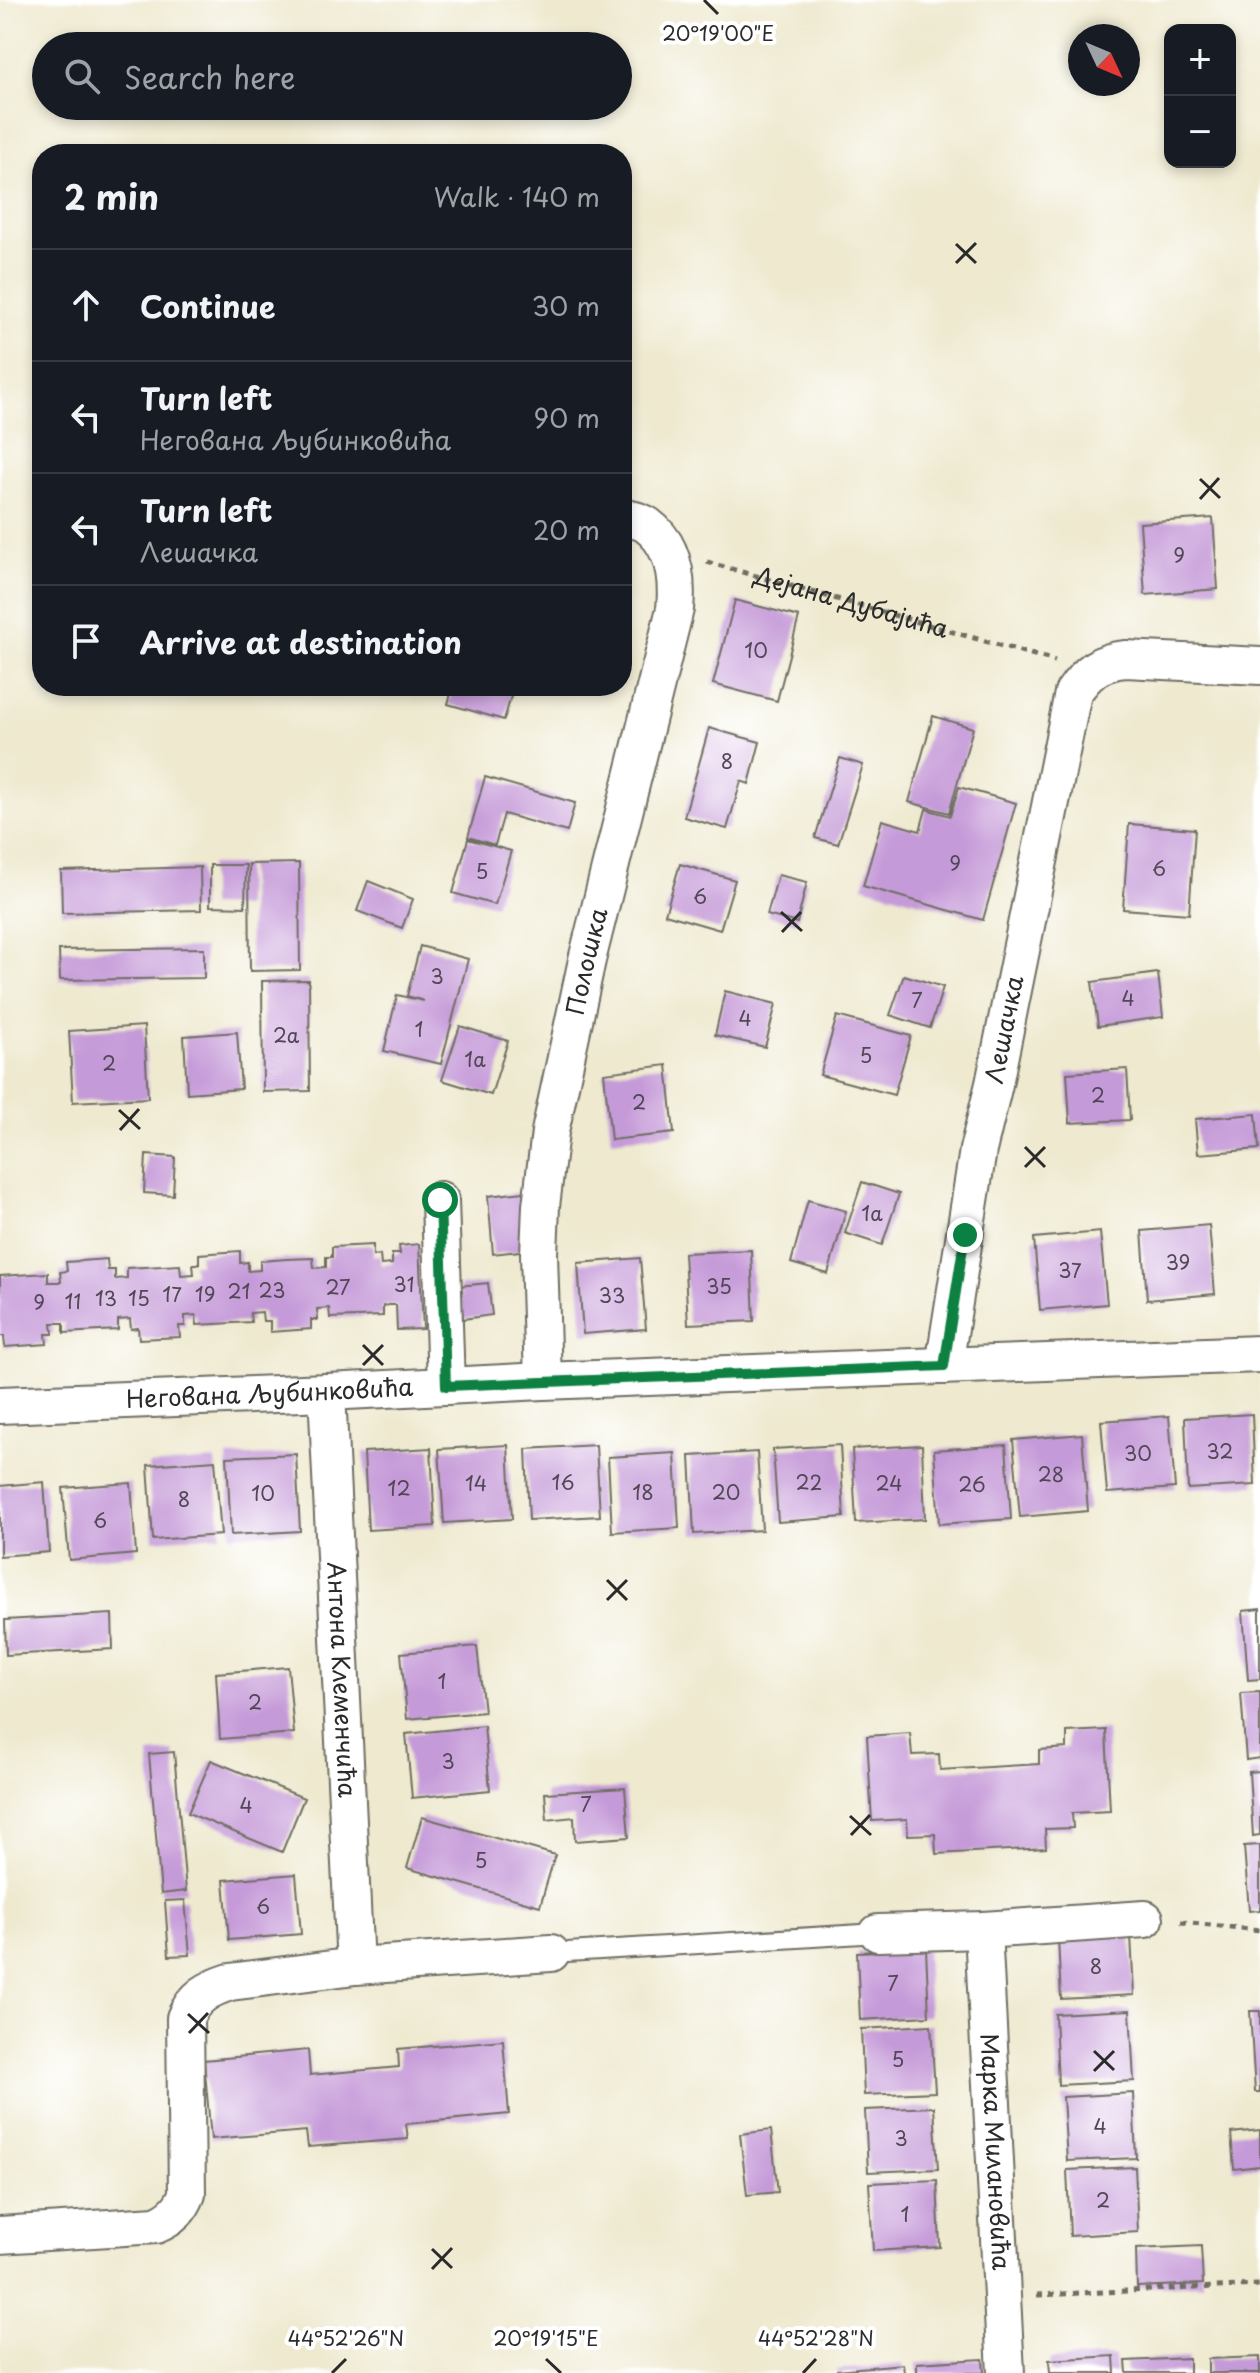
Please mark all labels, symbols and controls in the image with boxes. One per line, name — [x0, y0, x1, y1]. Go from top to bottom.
text: 20°19'00"E — [662, 18, 774, 48]
north arrow — [1068, 24, 1140, 96]
map controls — [1164, 24, 1236, 168]
button: + — [1164, 24, 1236, 96]
search box — [32, 32, 632, 120]
icon: search — [60, 54, 104, 98]
text: Search here — [124, 54, 296, 99]
button: − — [1164, 96, 1236, 168]
text: 2 min — [64, 170, 159, 222]
text: Walk · 140 m — [434, 177, 600, 216]
icon: ahead — [64, 283, 108, 327]
text: Continue — [140, 283, 275, 328]
text: 30 m — [532, 286, 600, 325]
text: Turn left — [140, 375, 272, 420]
icon: left — [64, 395, 108, 439]
text: 90 m — [533, 398, 600, 437]
text: Негована Љубинковића — [140, 420, 451, 459]
text: Turn left — [140, 487, 272, 532]
icon: left — [64, 507, 108, 551]
text: 20 m — [533, 510, 600, 549]
text: Лешачка — [140, 532, 258, 571]
house number: 9 — [1173, 540, 1185, 570]
street label: Дејана Дубајића — [750, 556, 953, 646]
icon: arrive — [64, 619, 108, 663]
text: Arrive at destination — [140, 619, 462, 664]
house number: 10 — [744, 635, 768, 665]
house number: 8 — [721, 746, 733, 776]
house number: 9 — [949, 848, 961, 878]
house number: 6 — [1152, 853, 1166, 883]
house number: 5 — [476, 856, 488, 886]
house number: 6 — [693, 881, 707, 911]
street label: Полошка — [556, 904, 615, 1018]
house number: 3 — [430, 961, 444, 991]
street label: Лешачка — [975, 972, 1031, 1086]
house number: 4 — [1121, 983, 1135, 1013]
house number: 7 — [911, 985, 923, 1015]
house number: 4 — [738, 1003, 752, 1033]
house number: 1 — [415, 1014, 423, 1044]
house number: 2a — [273, 1020, 300, 1050]
house number: 5 — [860, 1040, 872, 1070]
house number: 1a — [464, 1044, 486, 1074]
house number: 2 — [102, 1048, 116, 1078]
house number: 2 — [1091, 1080, 1105, 1110]
house number: 2 — [632, 1087, 646, 1117]
route start — [422, 1182, 458, 1218]
house number: 1a — [861, 1198, 883, 1228]
route end — [947, 1217, 983, 1253]
house number: 39 — [1166, 1247, 1190, 1277]
house number: 37 — [1058, 1255, 1082, 1285]
house number: 31 — [394, 1269, 414, 1299]
house number: 35 — [706, 1271, 732, 1301]
house number: 27 — [326, 1272, 350, 1302]
house number: 23 — [258, 1275, 286, 1305]
house number: 21 — [227, 1276, 251, 1306]
house number: 17 — [162, 1279, 182, 1309]
house number: 19 — [195, 1279, 215, 1309]
house number: 33 — [599, 1280, 625, 1310]
house number: 13 — [95, 1283, 117, 1313]
house number: 15 — [128, 1283, 150, 1313]
house number: 11 — [65, 1286, 81, 1316]
house number: 9 — [33, 1287, 45, 1317]
street label: Негована Љубинковића — [125, 1368, 414, 1416]
house number: 32 — [1207, 1436, 1233, 1466]
house number: 30 — [1124, 1438, 1152, 1468]
house number: 28 — [1038, 1459, 1064, 1489]
house number: 16 — [552, 1467, 575, 1497]
house number: 22 — [796, 1467, 822, 1497]
house number: 14 — [465, 1468, 487, 1498]
house number: 24 — [876, 1468, 902, 1498]
house number: 26 — [958, 1469, 986, 1499]
house number: 12 — [387, 1473, 411, 1503]
house number: 18 — [632, 1477, 654, 1507]
house number: 20 — [712, 1477, 740, 1507]
house number: 10 — [251, 1478, 275, 1508]
house number: 8 — [178, 1484, 190, 1514]
house number: 6 — [93, 1505, 107, 1535]
street label: Антона Клеменчића — [319, 1561, 367, 1798]
house number: 1 — [438, 1666, 446, 1696]
house number: 2 — [248, 1687, 262, 1717]
house number: 3 — [441, 1746, 455, 1776]
house number: 7 — [580, 1789, 592, 1819]
house number: 4 — [239, 1790, 253, 1820]
house number: 5 — [475, 1845, 487, 1875]
house number: 6 — [256, 1891, 270, 1921]
house number: 8 — [1090, 1951, 1102, 1981]
house number: 7 — [887, 1968, 899, 1998]
street label: Марка Милановића — [972, 2032, 1021, 2271]
house number: 5 — [892, 2044, 904, 2074]
house number: 4 — [1093, 2111, 1107, 2141]
house number: 3 — [894, 2123, 908, 2153]
house number: 2 — [1096, 2185, 1110, 2215]
house number: 1 — [901, 2199, 909, 2229]
text: 44°52'26"N — [288, 2323, 404, 2353]
text: 20°19'15"E — [493, 2323, 599, 2353]
text: 44°52'28"N — [758, 2323, 874, 2353]

